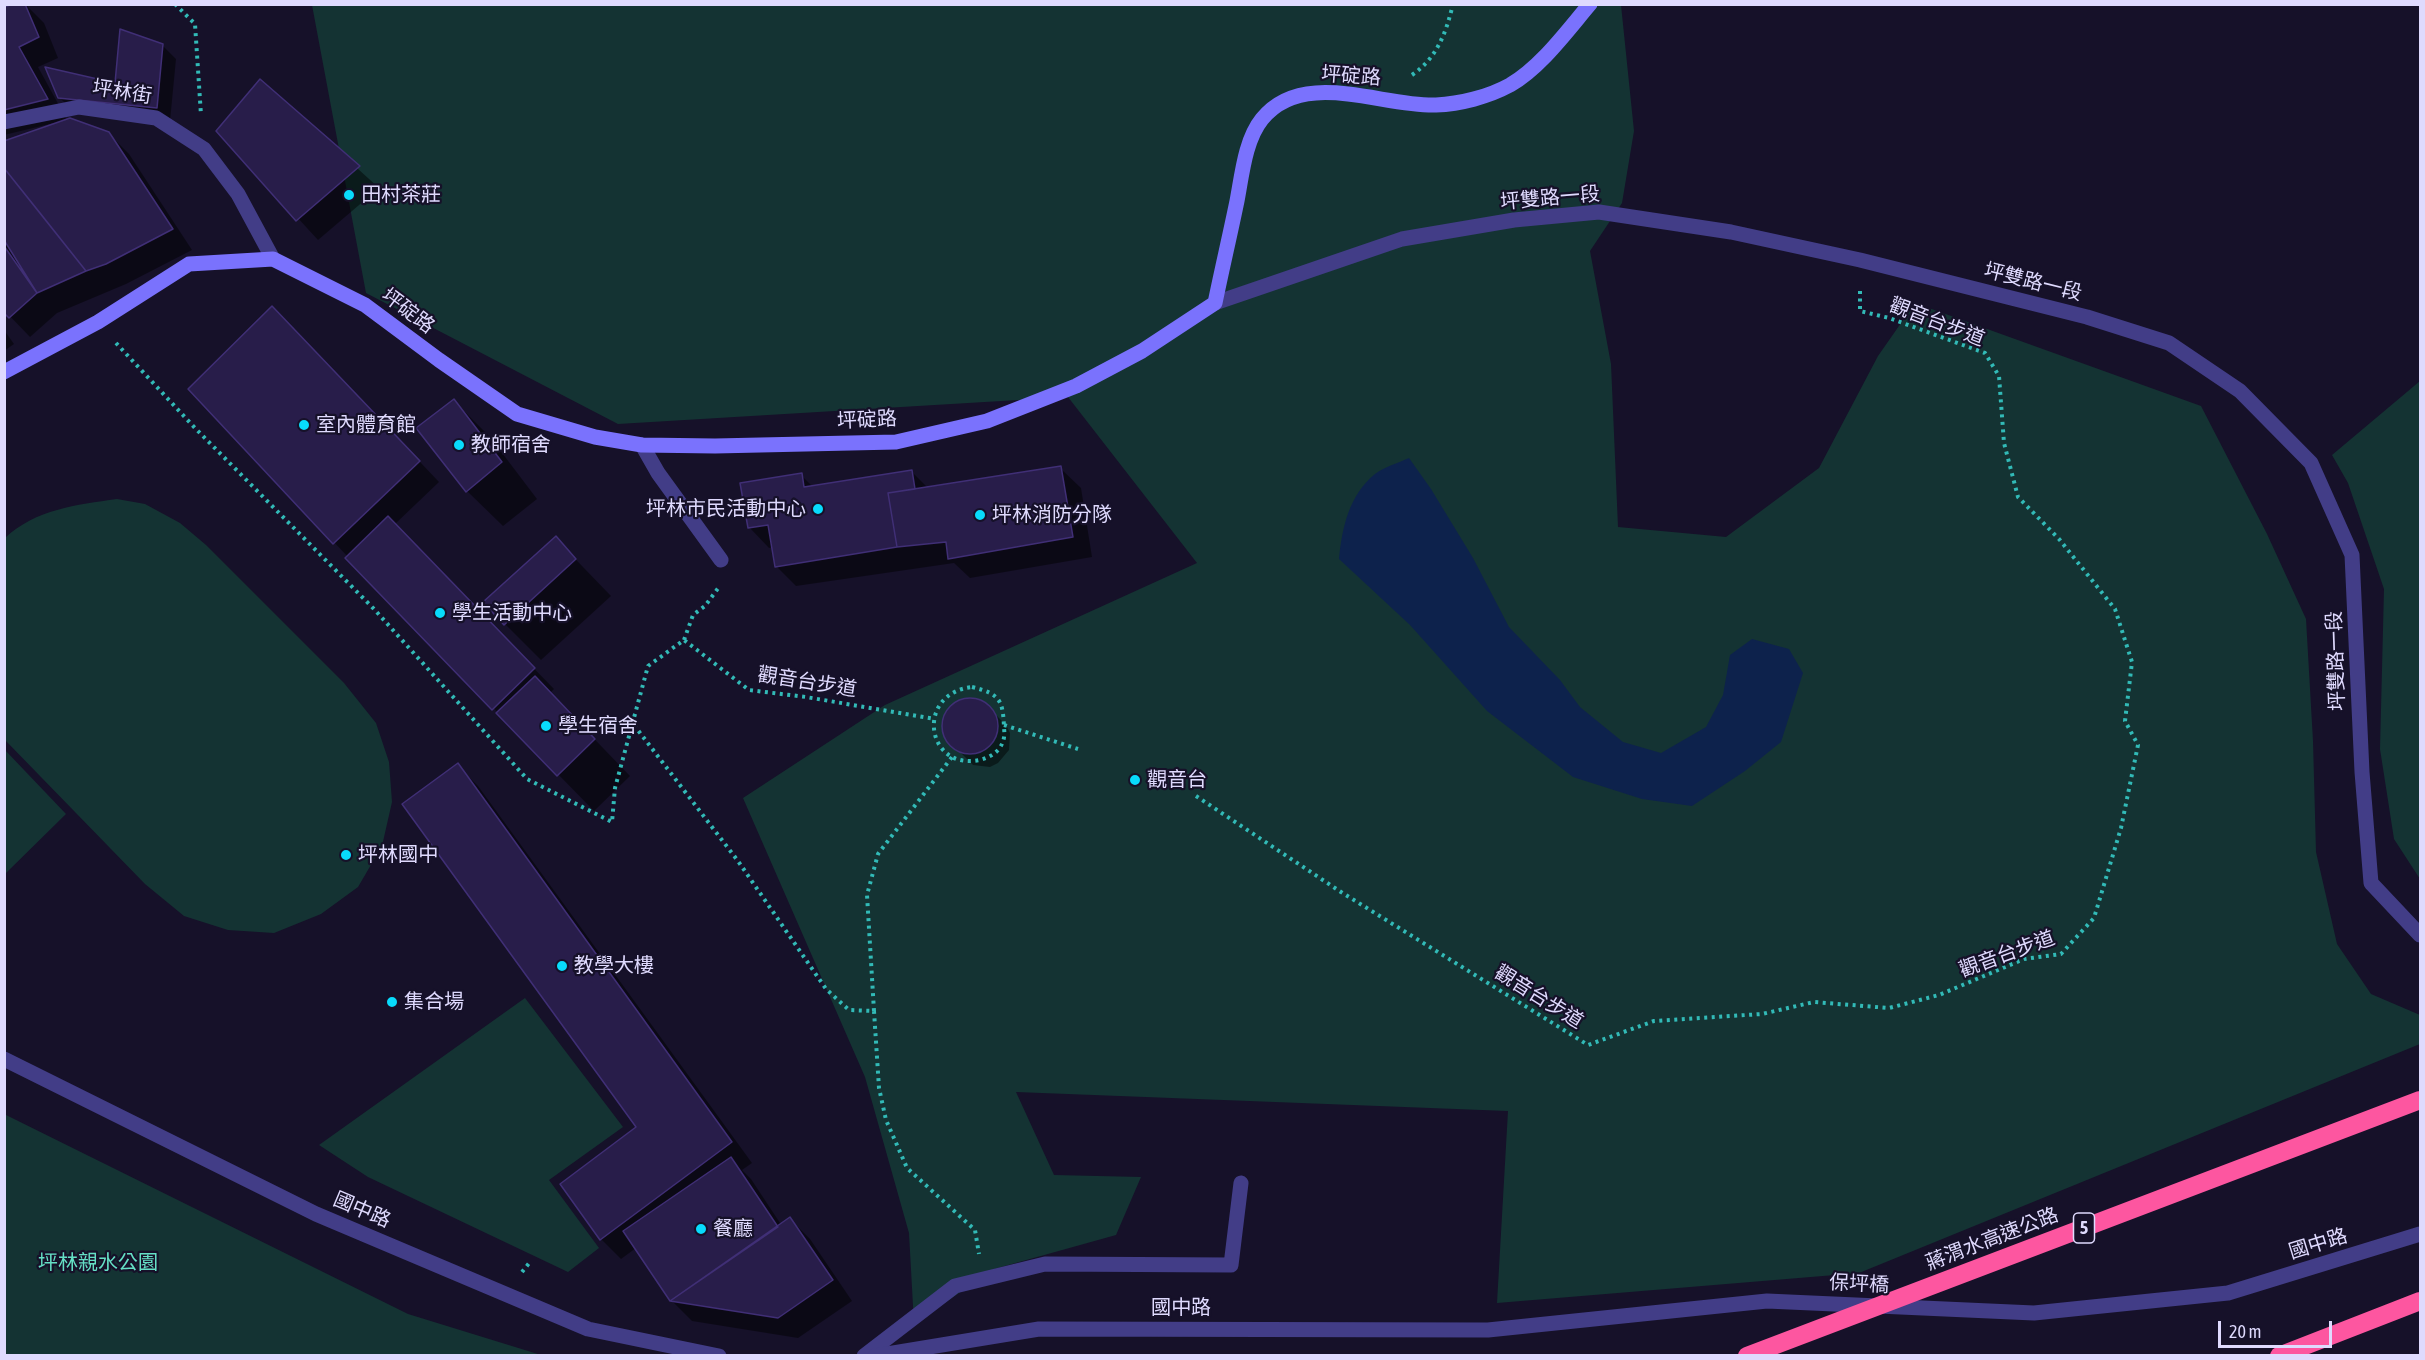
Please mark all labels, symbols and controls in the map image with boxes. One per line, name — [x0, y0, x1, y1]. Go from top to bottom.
street label: 坪碇路 — [1320, 62, 1382, 90]
street label: 坪林街 — [90, 75, 154, 109]
street label: 坪雙路一段 — [1499, 182, 1601, 214]
place label: 田村茶莊 — [361, 183, 441, 207]
marker: 田村茶莊 — [342, 188, 356, 202]
street label: 坪雙路一段 — [1982, 258, 2084, 306]
street label: 坪碇路 — [377, 283, 439, 339]
street label: 觀音台步道 — [1886, 293, 1988, 351]
street label: 坪碇路 — [836, 406, 898, 434]
place label: 室內體育館 — [316, 413, 416, 437]
marker: 室內體育館 — [297, 418, 311, 432]
place label: 教師宿舍 — [471, 433, 551, 457]
marker: 教師宿舍 — [452, 438, 466, 452]
place label: 坪林市民活動中心 — [646, 497, 806, 521]
marker: 坪林市民活動中心 — [811, 502, 825, 516]
place label: 坪林消防分隊 — [992, 503, 1112, 527]
marker: 坪林消防分隊 — [973, 508, 987, 522]
place label: 學生活動中心 — [452, 601, 572, 625]
marker: 學生活動中心 — [433, 606, 447, 620]
street label: 坪雙路一段 — [2322, 611, 2350, 711]
street label: 觀音台步道 — [756, 662, 858, 702]
place label: 學生宿舍 — [558, 714, 638, 738]
marker: 學生宿舍 — [539, 719, 553, 733]
place label: 觀音台 — [1147, 768, 1207, 792]
marker: 觀音台 — [1128, 773, 1142, 787]
place label: 坪林國中 — [358, 843, 438, 867]
marker: 坪林國中 — [339, 848, 353, 862]
street label: 觀音台步道 — [1956, 926, 2058, 982]
place label: 教學大樓 — [574, 954, 654, 978]
marker: 教學大樓 — [555, 959, 569, 973]
street label: 觀音台步道 — [1490, 960, 1588, 1034]
place label: 集合場 — [404, 990, 464, 1014]
marker: 集合場 — [385, 995, 399, 1009]
street label: 國中路 — [330, 1187, 394, 1233]
street label: 蔣渭水高速公路 — [1922, 1203, 2062, 1275]
road number: 5 — [2074, 1213, 2094, 1243]
place label: 餐廳 — [713, 1217, 753, 1241]
marker: 餐廳 — [694, 1222, 708, 1236]
street label: 國中路 — [2286, 1224, 2350, 1264]
park label: 坪林親水公園 — [38, 1251, 158, 1275]
street label: 保坪橋 — [1828, 1270, 1890, 1298]
street label: 國中路 — [1151, 1296, 1211, 1320]
scale bar — [2221, 1309, 2335, 1347]
text: 20 m — [2229, 1321, 2261, 1342]

